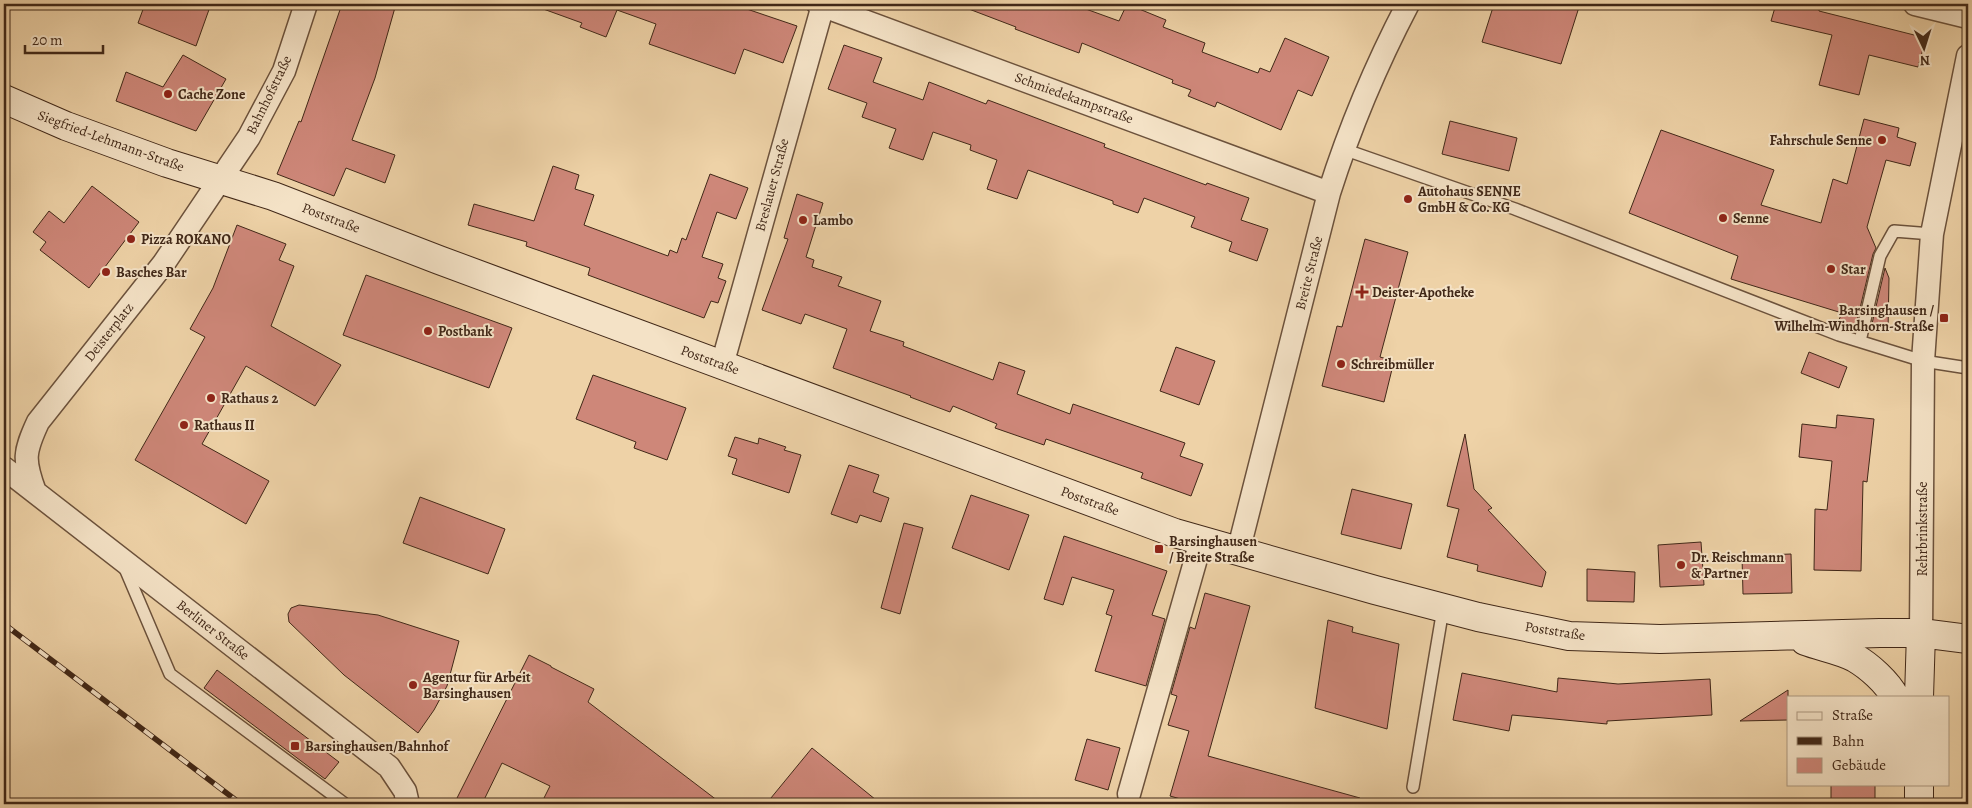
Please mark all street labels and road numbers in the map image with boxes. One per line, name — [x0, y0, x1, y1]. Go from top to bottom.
street label: Bahnhofstraße — [242, 52, 296, 138]
street label: Schmiedekampstraße — [1012, 68, 1136, 128]
street label: Siegfried-Lehmann-Straße — [35, 106, 187, 176]
street label: Breslauer Straße — [750, 136, 794, 234]
street label: Poststraße — [299, 198, 363, 238]
street label: Breite Straße — [1291, 234, 1327, 312]
street label: Deisterplatz — [80, 298, 138, 366]
street label: Poststraße — [678, 341, 742, 379]
street label: Poststraße — [1058, 482, 1122, 520]
street label: Rehrbrinkstraße — [1913, 482, 1932, 576]
street label: Berliner Straße — [173, 596, 253, 664]
street label: Poststraße — [1523, 617, 1587, 645]

